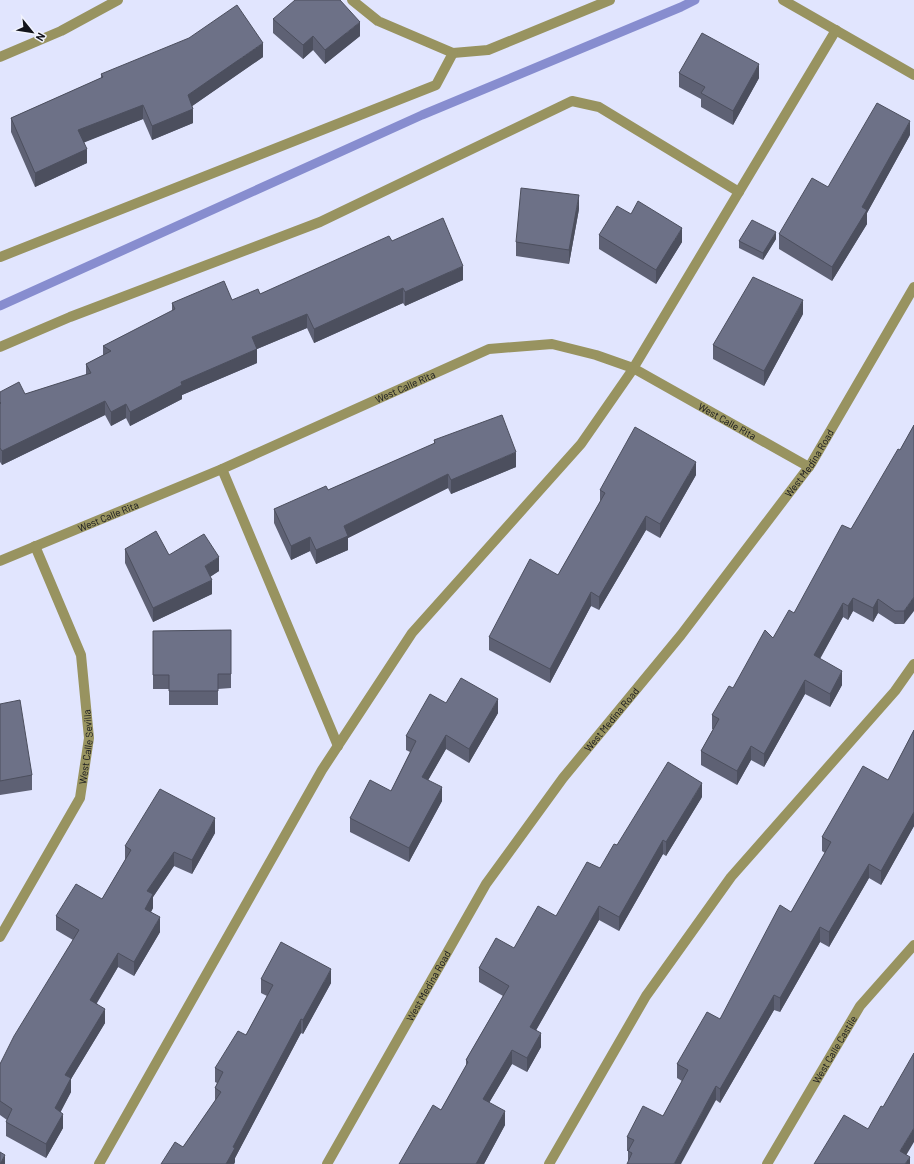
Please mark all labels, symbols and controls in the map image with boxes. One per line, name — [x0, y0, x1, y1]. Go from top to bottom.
north arrow — [12, 12, 52, 52]
text: N — [34, 31, 49, 44]
street label: West Calle Rita — [373, 368, 437, 405]
street label: West Calle Rita — [696, 400, 758, 442]
street label: West Medina Road — [782, 427, 836, 499]
street label: West Calle Rita — [76, 498, 140, 534]
street label: West Medina Road — [582, 685, 641, 754]
street label: West Calle Sevilla — [76, 709, 95, 785]
street label: West Medina Road — [403, 948, 453, 1023]
street label: West Calle Castile — [810, 1013, 859, 1086]

